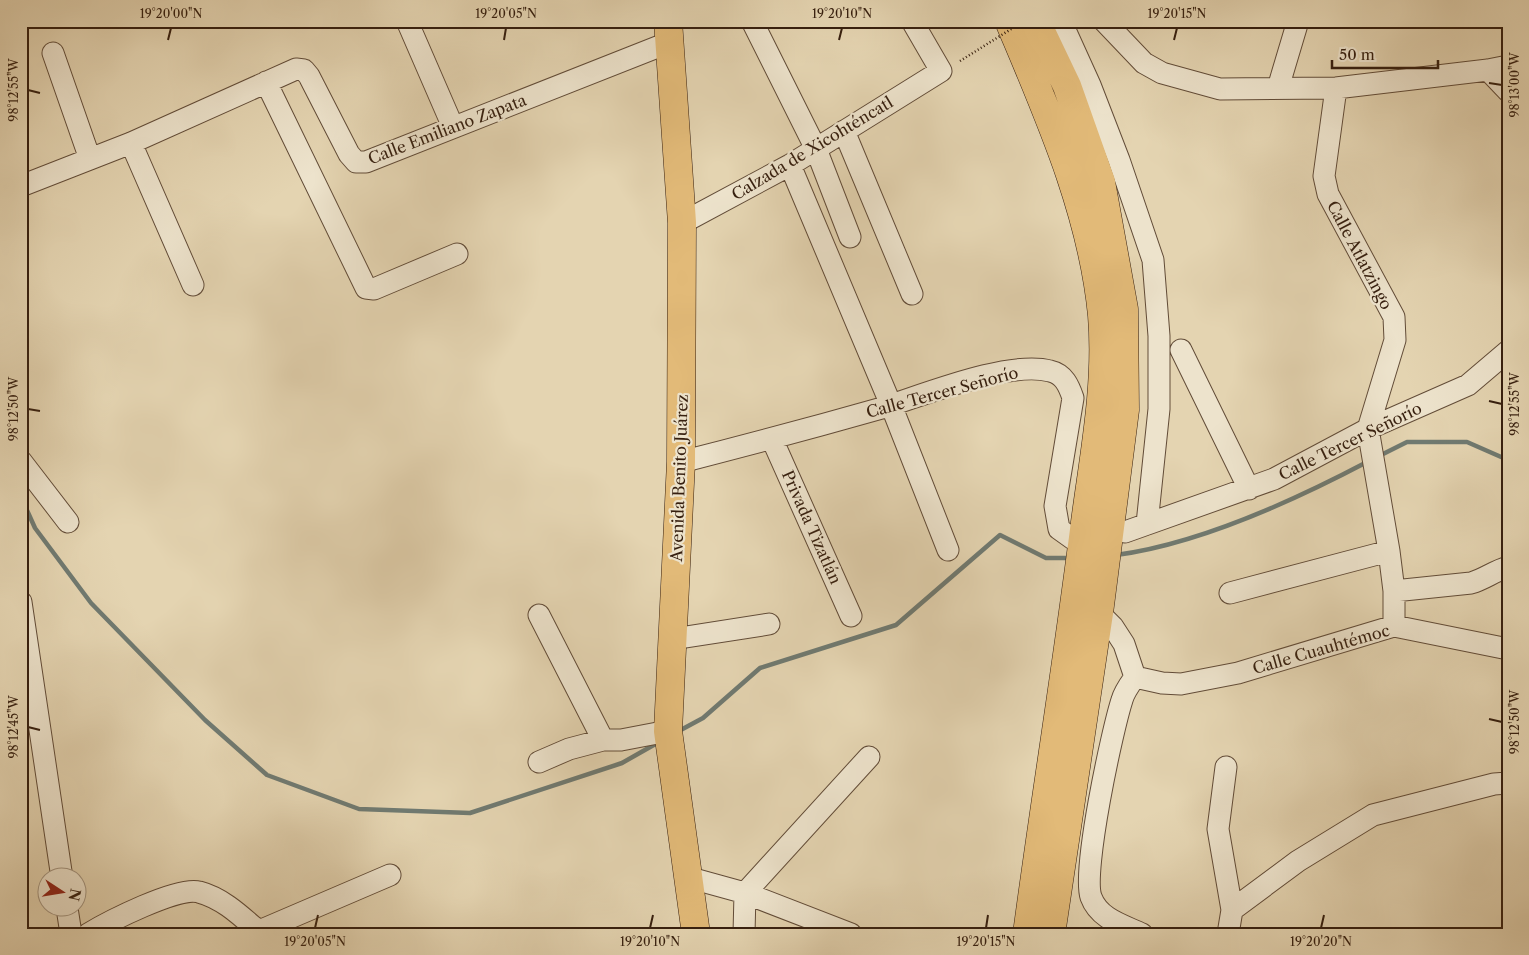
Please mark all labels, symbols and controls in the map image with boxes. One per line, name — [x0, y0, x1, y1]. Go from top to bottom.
text: 19°20'00"N — [140, 6, 202, 21]
text: 19°20'05"N — [475, 6, 537, 21]
text: 19°20'10"N — [812, 6, 872, 21]
text: 19°20'15"N — [1147, 6, 1207, 21]
scale bar — [1332, 38, 1438, 70]
text: 50 m — [1339, 45, 1375, 64]
text: 98°13'00"W — [1507, 52, 1522, 118]
text: 98°12'55"W — [6, 58, 21, 122]
street label: Calle Emiliano Zapata — [365, 89, 530, 168]
street label: Calzada de Xicohténcatl — [728, 92, 897, 204]
street label: Calle Atlatzingo — [1323, 197, 1397, 313]
street label: Calle Tercer Señorío — [864, 362, 1020, 422]
text: 98°12'55"W — [1507, 372, 1522, 436]
text: 98°12'50"W — [6, 376, 21, 441]
street label: Avenida Benito Juárez — [666, 394, 692, 563]
street label: Calle Tercer Señorío — [1275, 398, 1425, 484]
street label: Privada Tizatlán — [778, 467, 846, 587]
street label: Calle Cuauhtémoc — [1250, 620, 1392, 678]
text: 98°12'50"W — [1507, 689, 1522, 754]
text: 98°12'45"W — [6, 695, 21, 759]
north arrow — [38, 868, 88, 918]
text: N — [65, 887, 85, 903]
text: 19°20'05"N — [284, 934, 346, 949]
text: 19°20'10"N — [620, 934, 680, 949]
text: 19°20'15"N — [956, 934, 1016, 949]
text: 19°20'20"N — [1290, 934, 1352, 949]

